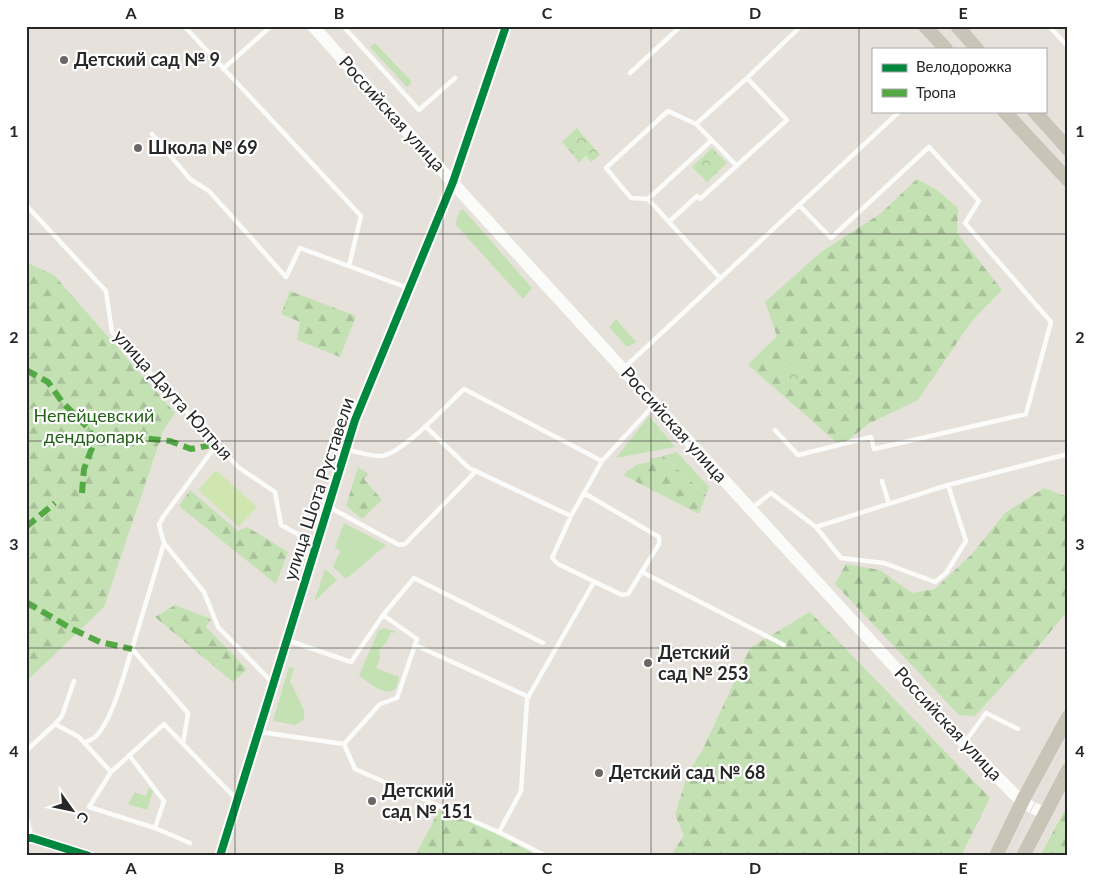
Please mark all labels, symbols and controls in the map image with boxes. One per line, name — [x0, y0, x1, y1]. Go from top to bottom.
text: A — [124, 3, 137, 22]
text: B — [334, 3, 344, 22]
text: C — [542, 3, 553, 22]
text: D — [749, 3, 761, 22]
text: E — [958, 3, 968, 22]
place label: Детский сад № 9 — [74, 48, 220, 70]
legend — [872, 48, 1046, 112]
street label: Российская улица — [335, 51, 450, 176]
marker: Детский сад № 9 — [58, 54, 70, 66]
text: Велодорожка — [916, 57, 1012, 75]
text: Тропа — [916, 83, 956, 101]
text: 1 — [9, 121, 19, 140]
text: 1 — [1075, 121, 1085, 140]
place label: Школа № 69 — [148, 136, 258, 158]
marker: Школа № 69 — [132, 142, 144, 154]
street label: улица Даута Юлтыя — [109, 325, 238, 464]
text: 2 — [9, 327, 19, 346]
text: 2 — [1075, 327, 1085, 346]
street label: Российская улица — [617, 362, 732, 487]
street label: улица Шота Руставели — [278, 394, 358, 583]
park label: Непейцевский дендропарк — [34, 404, 154, 447]
text: 3 — [9, 534, 19, 553]
text: 3 — [1075, 534, 1085, 553]
place label: Детский сад № 253 — [658, 641, 748, 684]
marker: Детский сад № 253 — [642, 657, 654, 669]
street label: Российская улица — [890, 662, 1007, 785]
text: 4 — [9, 741, 19, 760]
text: 4 — [1075, 741, 1085, 760]
place label: Детский сад № 68 — [609, 761, 765, 783]
marker: Детский сад № 68 — [593, 767, 605, 779]
place label: Детский сад № 151 — [382, 779, 472, 822]
north arrow — [48, 784, 98, 834]
marker: Детский сад № 151 — [366, 795, 378, 807]
text: С — [73, 809, 93, 826]
text: A — [124, 858, 137, 877]
text: B — [334, 858, 344, 877]
text: C — [542, 858, 553, 877]
text: D — [749, 858, 761, 877]
text: E — [958, 858, 968, 877]

